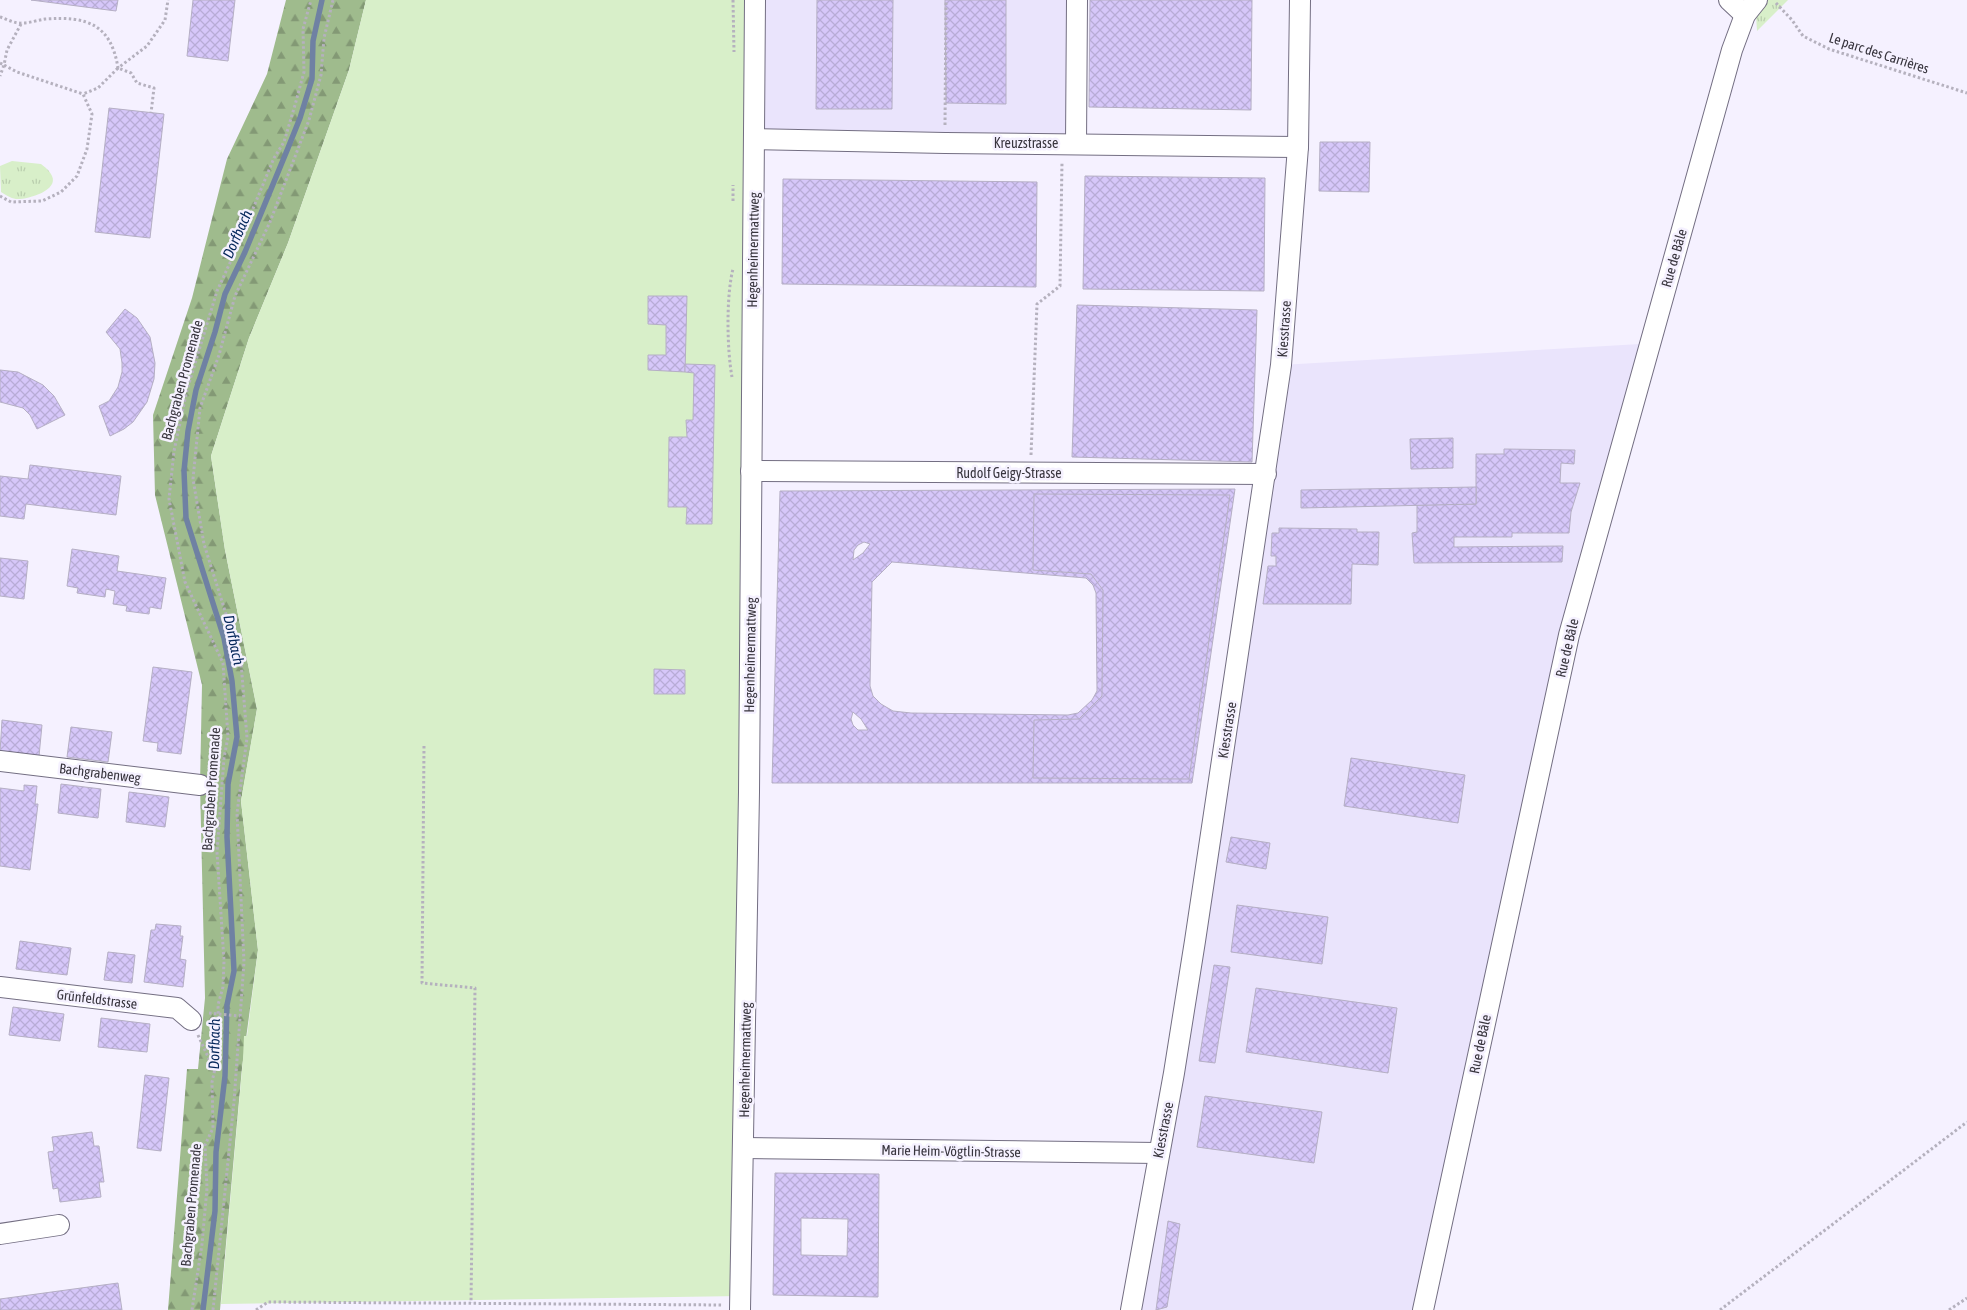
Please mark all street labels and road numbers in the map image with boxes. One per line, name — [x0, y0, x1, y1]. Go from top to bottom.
street label: Le parc des Carrières — [1827, 29, 1931, 77]
street label: Kreuzstrasse — [994, 135, 1058, 151]
street label: Hegenheimermattweg — [744, 192, 762, 308]
street label: Rue de Bâle — [1658, 227, 1690, 289]
street label: Kiesstrasse — [1274, 300, 1294, 358]
street label: Bachgraben Promenade — [158, 318, 206, 442]
street label: Rudolf Geigy-Strasse — [956, 465, 1062, 481]
street label: Hegenheimermattweg — [741, 597, 759, 713]
street label: Rue de Bâle — [1552, 617, 1582, 679]
street label: Kiesstrasse — [1215, 701, 1239, 759]
street label: Bachgraben Promenade — [199, 727, 223, 851]
street label: Bachgrabenweg — [58, 760, 142, 786]
street label: Grünfeldstrasse — [56, 986, 138, 1012]
street label: Hegenheimermattweg — [736, 1002, 754, 1118]
street label: Rue de Bâle — [1466, 1013, 1494, 1075]
street label: Kiesstrasse — [1150, 1101, 1176, 1159]
street label: Marie Heim-Vögtlin-Strasse — [881, 1142, 1021, 1160]
street label: Bachgraben Promenade — [178, 1143, 204, 1267]

